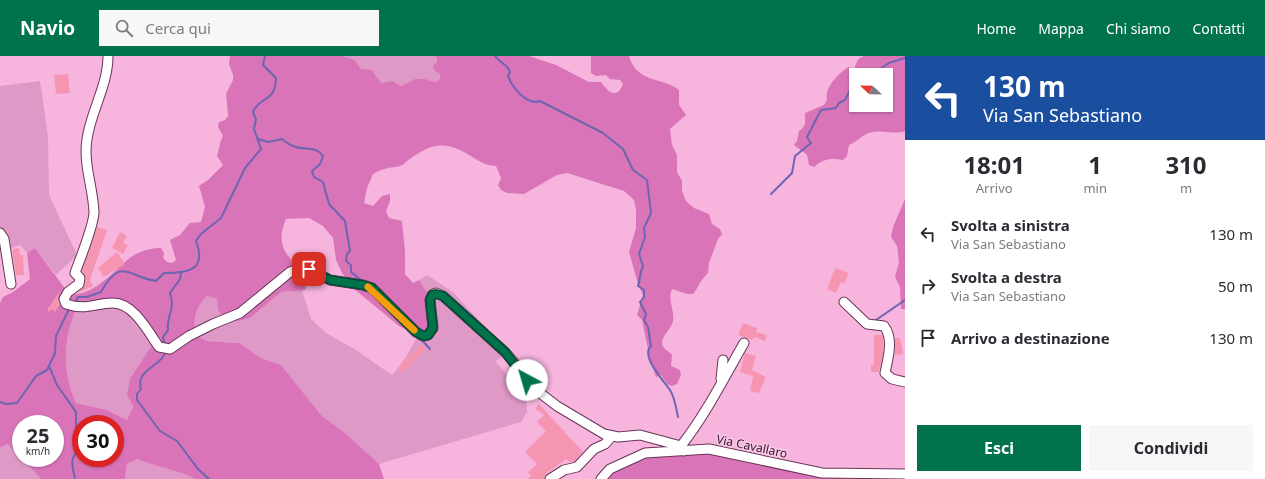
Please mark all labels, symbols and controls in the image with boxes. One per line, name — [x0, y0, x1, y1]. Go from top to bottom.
search box — [99, 10, 379, 46]
text: Navio — [20, 15, 75, 41]
icon: search — [113, 17, 135, 39]
text: Cerca qui — [145, 18, 211, 38]
text: Home — [976, 19, 1016, 38]
text: Mappa — [1038, 19, 1084, 38]
text: Chi siamo — [1106, 19, 1170, 38]
text: Contatti — [1192, 19, 1245, 38]
text: 130 m — [983, 67, 1066, 105]
north arrow — [849, 68, 893, 112]
map controls — [849, 68, 893, 112]
icon: left — [917, 72, 969, 124]
text: Via San Sebastiano — [983, 103, 1142, 127]
text: 18:01 — [963, 148, 1025, 181]
text: 1 — [1088, 148, 1102, 181]
text: 310 — [1165, 148, 1207, 181]
text: Arrivo — [976, 179, 1013, 197]
text: min — [1083, 179, 1107, 197]
text: m — [1180, 179, 1192, 197]
text: Svolta a sinistra — [951, 215, 1070, 235]
icon: left — [917, 223, 939, 245]
text: 130 m — [1209, 224, 1253, 244]
text: Via San Sebastiano — [951, 235, 1066, 253]
pin — [292, 252, 326, 286]
icon: arrive — [298, 258, 320, 280]
text: Svolta a destra — [951, 267, 1062, 287]
icon: right — [917, 275, 939, 297]
text: 50 m — [1218, 276, 1253, 296]
text: Via San Sebastiano — [951, 287, 1066, 305]
icon: arrive — [917, 327, 939, 349]
text: Arrivo a destinazione — [951, 328, 1110, 348]
text: 130 m — [1209, 328, 1253, 348]
position arrow — [506, 359, 548, 401]
speed limit sign: 30 — [72, 415, 124, 467]
text: 25 — [27, 422, 49, 449]
button: Esci — [917, 425, 1081, 471]
button: Condividi — [1089, 425, 1253, 471]
street label: Via Cavallaro — [715, 430, 789, 462]
text: km/h — [26, 444, 50, 458]

